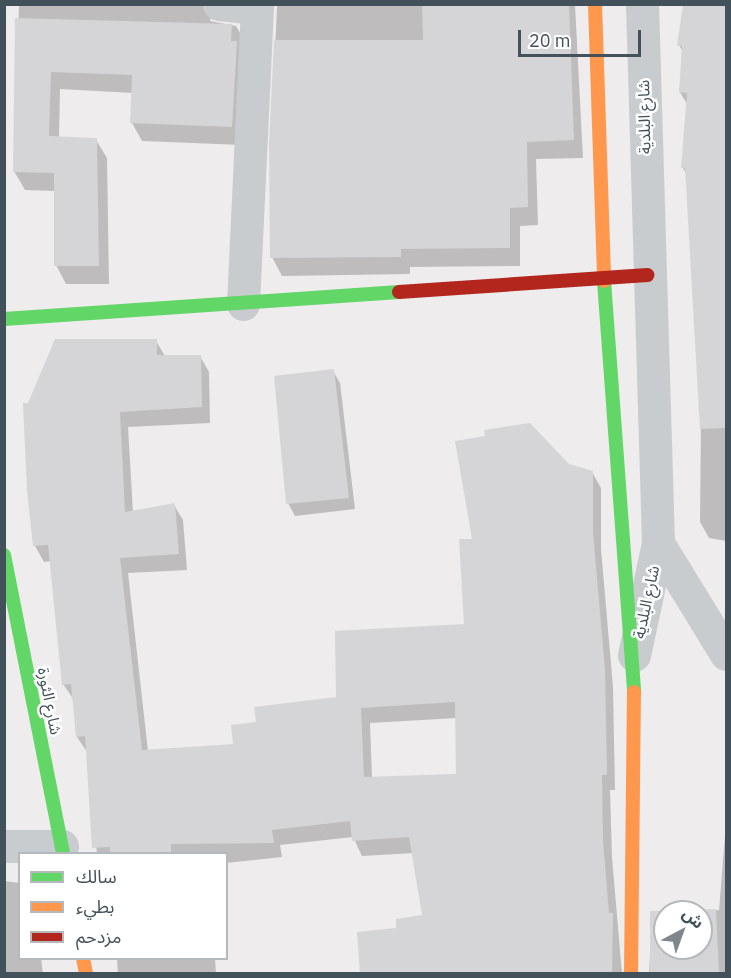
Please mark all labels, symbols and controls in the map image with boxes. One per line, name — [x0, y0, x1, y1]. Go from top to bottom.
scale bar — [521, 18, 644, 56]
text: 20 m — [529, 29, 571, 52]
street label: شارع البلدية — [634, 80, 654, 154]
street label: شارع البلدية — [629, 564, 663, 640]
street label: شارع الثورة — [34, 666, 66, 736]
legend — [18, 852, 228, 960]
text: سالك — [76, 865, 117, 888]
text: بطيء — [76, 895, 114, 918]
north arrow — [653, 900, 713, 960]
text: ش — [679, 903, 708, 933]
text: مزدحم — [76, 925, 121, 948]

